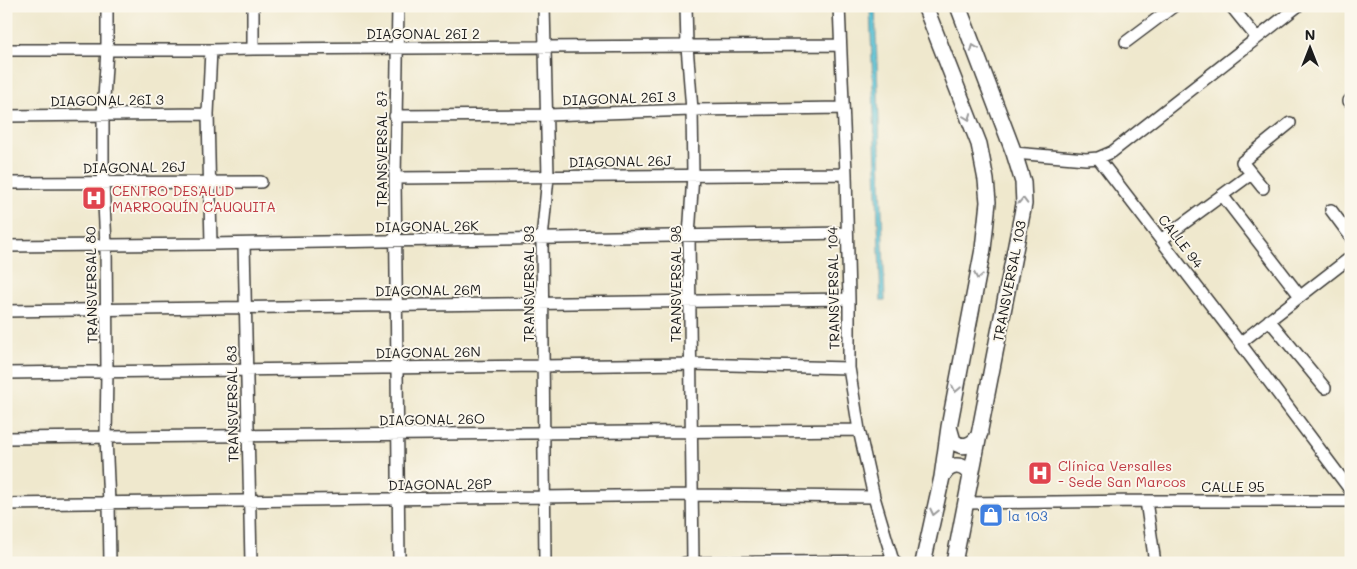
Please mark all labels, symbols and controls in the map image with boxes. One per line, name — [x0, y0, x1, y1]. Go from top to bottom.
north arrow — [1284, 22, 1334, 72]
street label: DIAGONAL 26I 2 — [366, 24, 480, 43]
text: N — [1305, 25, 1315, 44]
one-way arrow — [970, 44, 980, 53]
street label: DIAGONAL 26I 3 — [562, 87, 676, 109]
street label: DIAGONAL 26I 3 — [50, 90, 164, 110]
street label: TRANSVERSAL 87 — [372, 91, 391, 207]
one-way arrow — [962, 112, 972, 121]
street label: DIAGONAL 26J — [568, 151, 672, 171]
street label: DIAGONAL 26J — [82, 157, 186, 177]
place label: CENTRO DESALUD MARROQUÍN CAUQUITA — [112, 181, 276, 216]
hospital icon: CENTRO DESALUD MARROQUÍN CAUQUITA — [81, 185, 107, 211]
one-way arrow — [1018, 197, 1029, 205]
street label: CALLE 94 — [1154, 210, 1208, 272]
street label: DIAGONAL 26K — [375, 216, 479, 236]
street label: TRANSVERSAL 103 — [988, 219, 1030, 343]
street label: TRANSVERSAL 104 — [822, 225, 844, 350]
street label: TRANSVERSAL 80 — [80, 226, 102, 344]
street label: TRANSVERSAL 93 — [519, 226, 538, 342]
street label: TRANSVERSAL 98 — [666, 226, 685, 342]
one-way arrow — [973, 272, 983, 280]
street label: DIAGONAL 26M — [375, 280, 481, 300]
street label: DIAGONAL 26N — [375, 342, 481, 362]
street label: TRANSVERSAL 83 — [221, 345, 243, 463]
one-way arrow — [952, 384, 962, 393]
street label: DIAGONAL 26O — [379, 409, 485, 429]
place label: Clínica Versalles - Sede San Marcos — [1058, 456, 1186, 491]
hospital icon: Clínica Versalles - Sede San Marcos — [1027, 460, 1053, 486]
street label: DIAGONAL 26P — [388, 474, 492, 494]
street label: CALLE 95 — [1201, 477, 1265, 496]
shop icon: la 103 — [978, 502, 1004, 528]
place label: la 103 — [1008, 506, 1048, 525]
one-way arrow — [929, 507, 940, 516]

